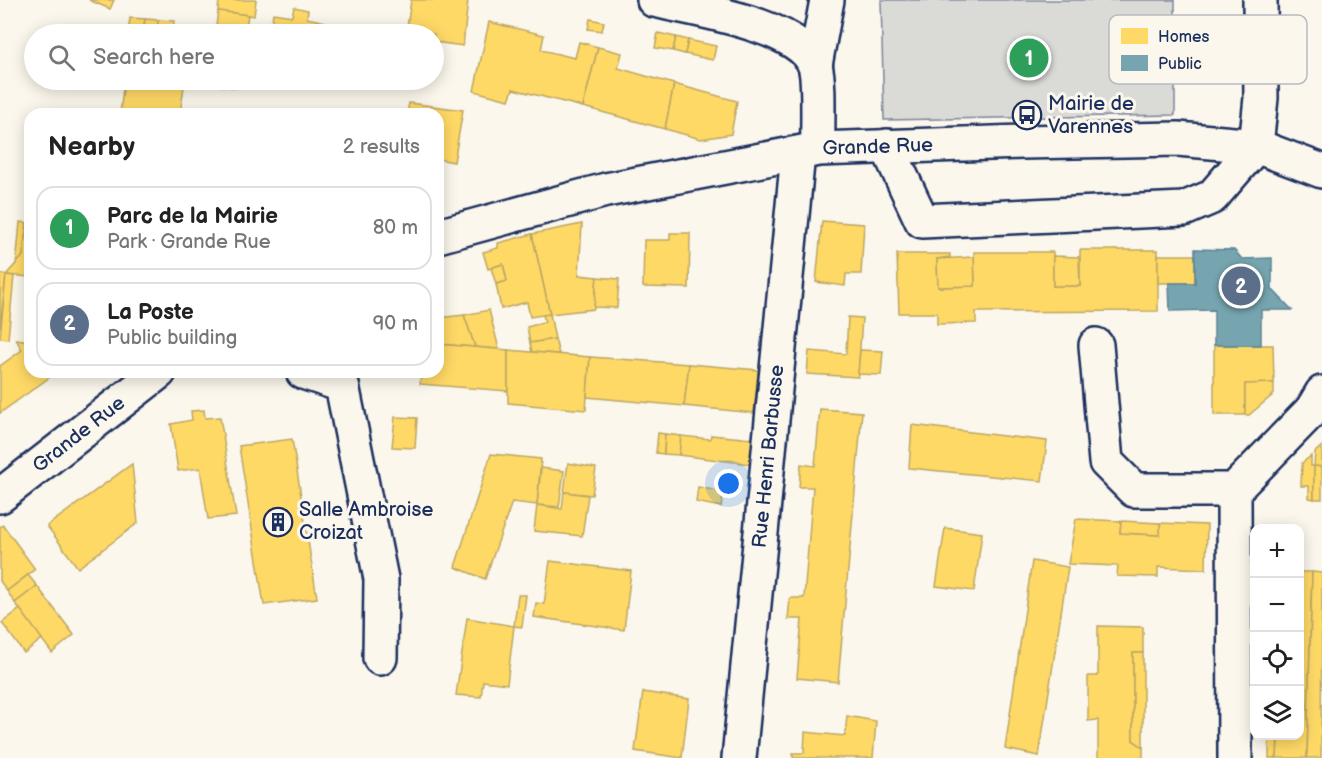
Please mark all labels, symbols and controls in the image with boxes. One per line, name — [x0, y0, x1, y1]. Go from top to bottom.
legend — [1109, 15, 1307, 84]
search box — [24, 24, 444, 90]
text: Homes — [1158, 28, 1210, 47]
pin: 1 — [1010, 36, 1048, 80]
icon: search — [45, 41, 78, 74]
text: Search here — [93, 44, 215, 71]
text: Public — [1158, 55, 1202, 74]
place label: Mairie de Varennes — [1048, 92, 1134, 139]
bus stop icon: Mairie de Varennes — [1011, 99, 1043, 131]
text: Nearby — [48, 132, 135, 163]
street label: Grande Rue — [822, 133, 934, 161]
text: 2 results — [343, 135, 420, 159]
text: Parc de la Mairie — [107, 203, 278, 230]
text: 1 — [65, 216, 74, 240]
text: 80 m — [373, 216, 418, 240]
text: Park · Grande Rue — [107, 230, 271, 254]
pin: 2 — [1222, 264, 1260, 308]
text: La Poste — [107, 299, 194, 326]
text: 2 — [64, 312, 75, 336]
text: 90 m — [373, 312, 418, 336]
text: Public building — [107, 326, 237, 350]
street label: Rue Henri Barbusse — [748, 364, 789, 549]
street label: Grande Rue — [28, 391, 130, 478]
your location — [714, 469, 743, 498]
place label: Salle Ambroise Croizat — [299, 498, 433, 545]
building icon: Salle Ambroise Croizat — [262, 506, 294, 538]
map controls — [1250, 524, 1304, 740]
button: + — [1250, 524, 1304, 578]
button: − — [1250, 578, 1304, 632]
button: locate — [1250, 632, 1304, 686]
button: layers — [1250, 686, 1304, 740]

